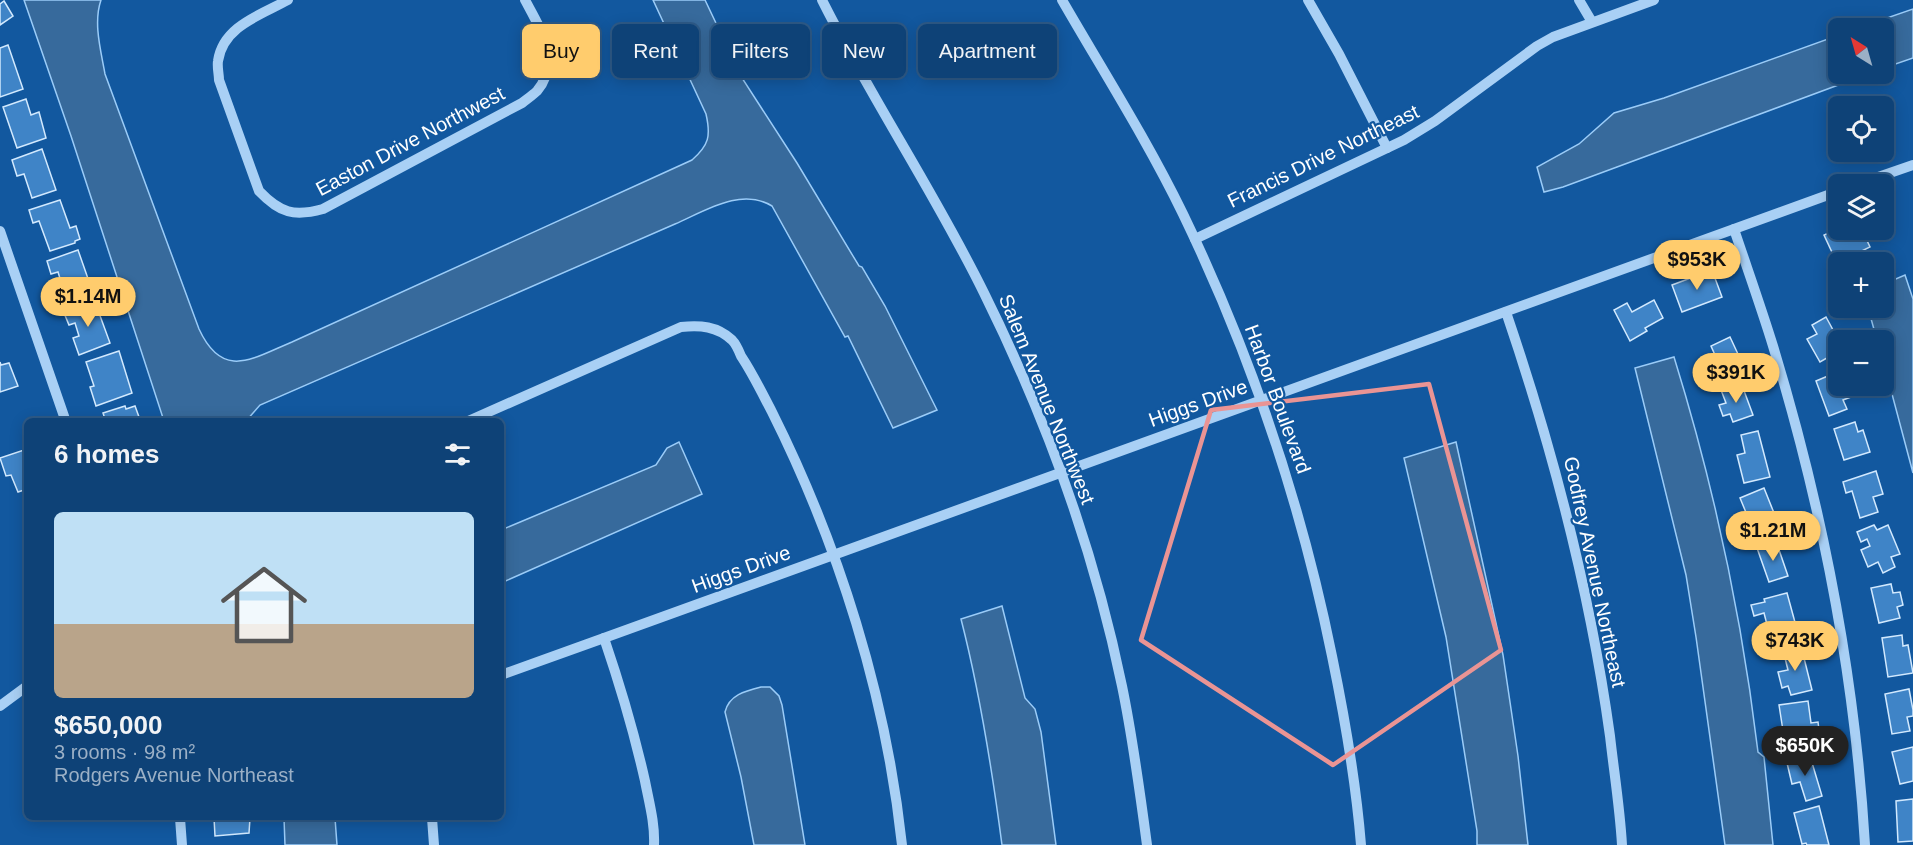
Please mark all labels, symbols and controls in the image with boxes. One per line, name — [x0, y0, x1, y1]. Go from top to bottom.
north arrow — [1828, 18, 1894, 84]
map controls — [1828, 18, 1894, 396]
chip: Buy — [522, 24, 600, 78]
chip: Rent — [612, 24, 699, 78]
chip: Filters — [711, 24, 810, 78]
chip: New — [822, 24, 906, 78]
chip: Apartment — [918, 24, 1057, 78]
street label: Easton Drive Northwest — [312, 82, 508, 200]
button: locate — [1828, 96, 1894, 162]
street label: Francis Drive Northeast — [1224, 100, 1423, 212]
button: layers — [1828, 174, 1894, 240]
pin: $953K — [1655, 240, 1739, 291]
text: $953K — [1668, 248, 1726, 270]
button: + — [1828, 252, 1894, 318]
pin: $1.14M — [39, 277, 137, 328]
text: $1.14M — [55, 285, 121, 307]
street label: Salem Avenue Northwest — [995, 291, 1099, 507]
street label: Harbor Boulevard — [1241, 322, 1315, 476]
button: − — [1828, 330, 1894, 396]
pin: $391K — [1694, 353, 1778, 404]
text: $391K — [1707, 361, 1765, 383]
street label: Higgs Drive — [1146, 375, 1250, 431]
icon: filters — [441, 438, 474, 471]
text: 6 homes — [54, 439, 160, 469]
street label: Godfrey Avenue Northeast — [1560, 455, 1630, 690]
pin: $1.21M — [1724, 511, 1822, 562]
text: $1.21M — [1740, 519, 1806, 541]
street label: Higgs Drive — [689, 541, 793, 597]
icon: home — [210, 551, 318, 659]
pin: $743K — [1753, 621, 1837, 672]
text: $743K — [1766, 629, 1824, 651]
text: $650,000 — [54, 710, 162, 740]
pin: $650K — [1763, 726, 1847, 777]
text: $650K — [1776, 734, 1834, 756]
text: 3 rooms · 98 m² — [54, 741, 195, 763]
text: Rodgers Avenue Northeast — [54, 764, 294, 786]

